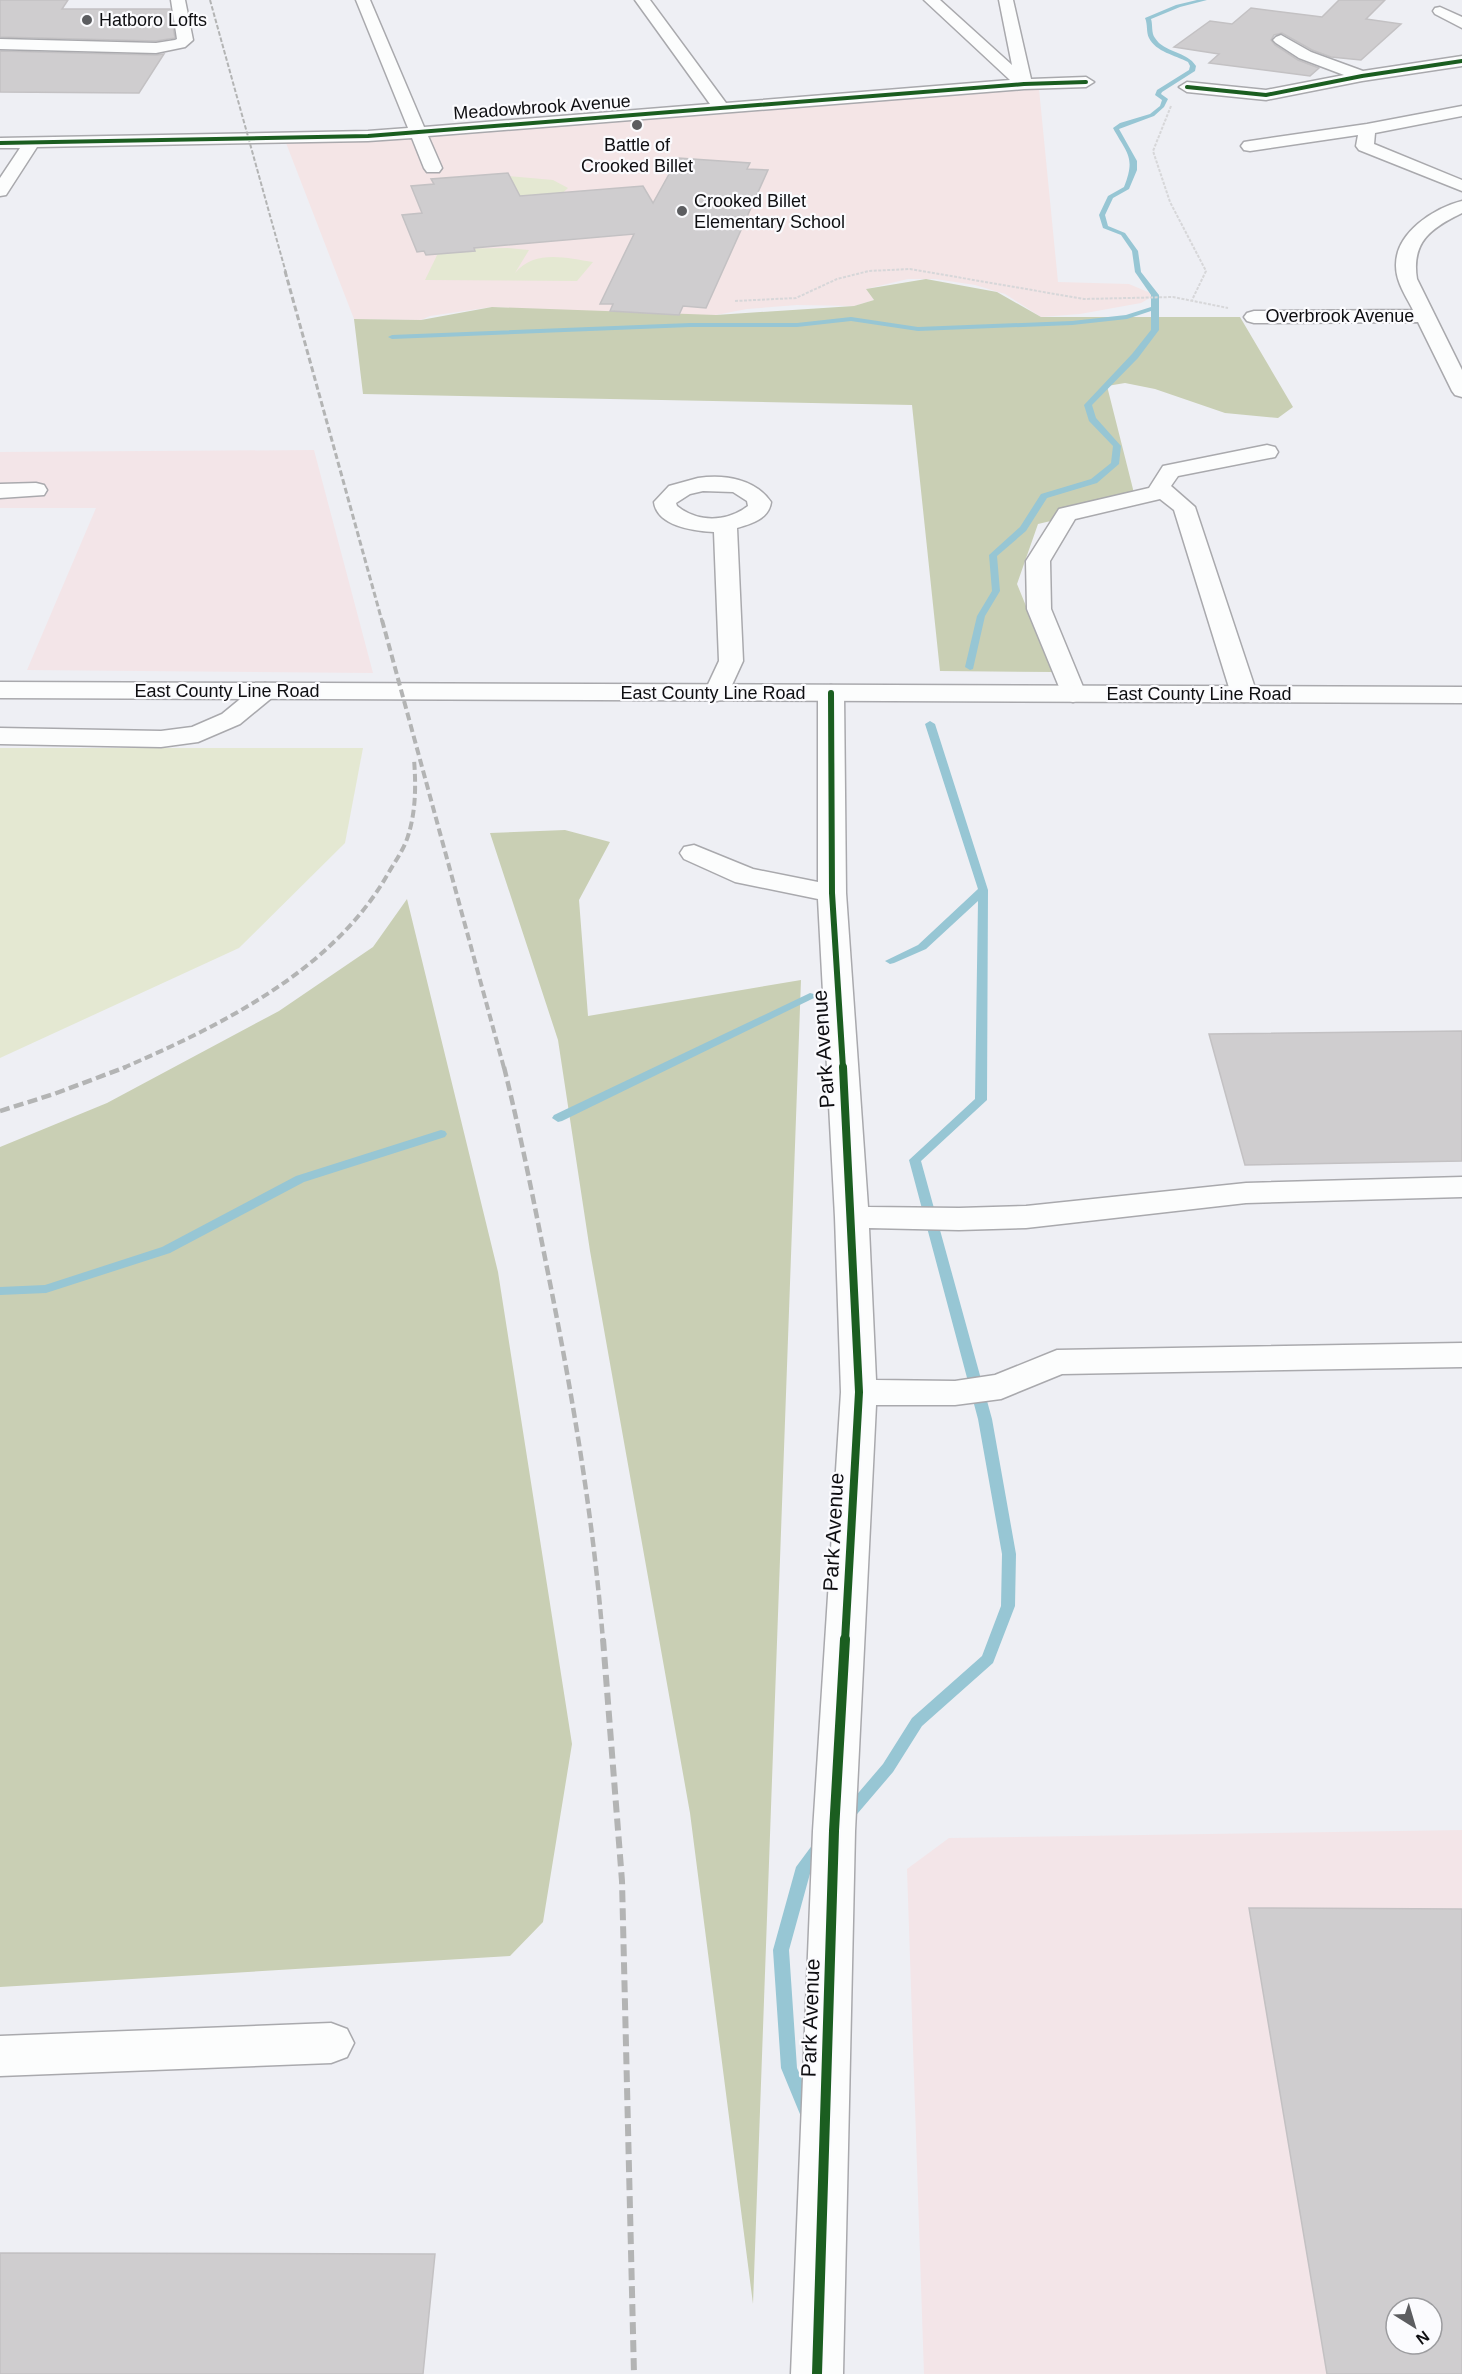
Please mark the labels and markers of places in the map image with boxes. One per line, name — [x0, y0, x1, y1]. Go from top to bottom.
place label: Hatboro Lofts — [99, 10, 207, 30]
marker: Hatboro Lofts — [80, 13, 94, 27]
marker: Battle of Crooked Billet — [630, 118, 644, 132]
place label: Battle of Crooked Billet — [581, 135, 693, 176]
place label: Crooked Billet Elementary School — [694, 191, 845, 232]
marker: Crooked Billet Elementary School — [675, 204, 689, 218]

